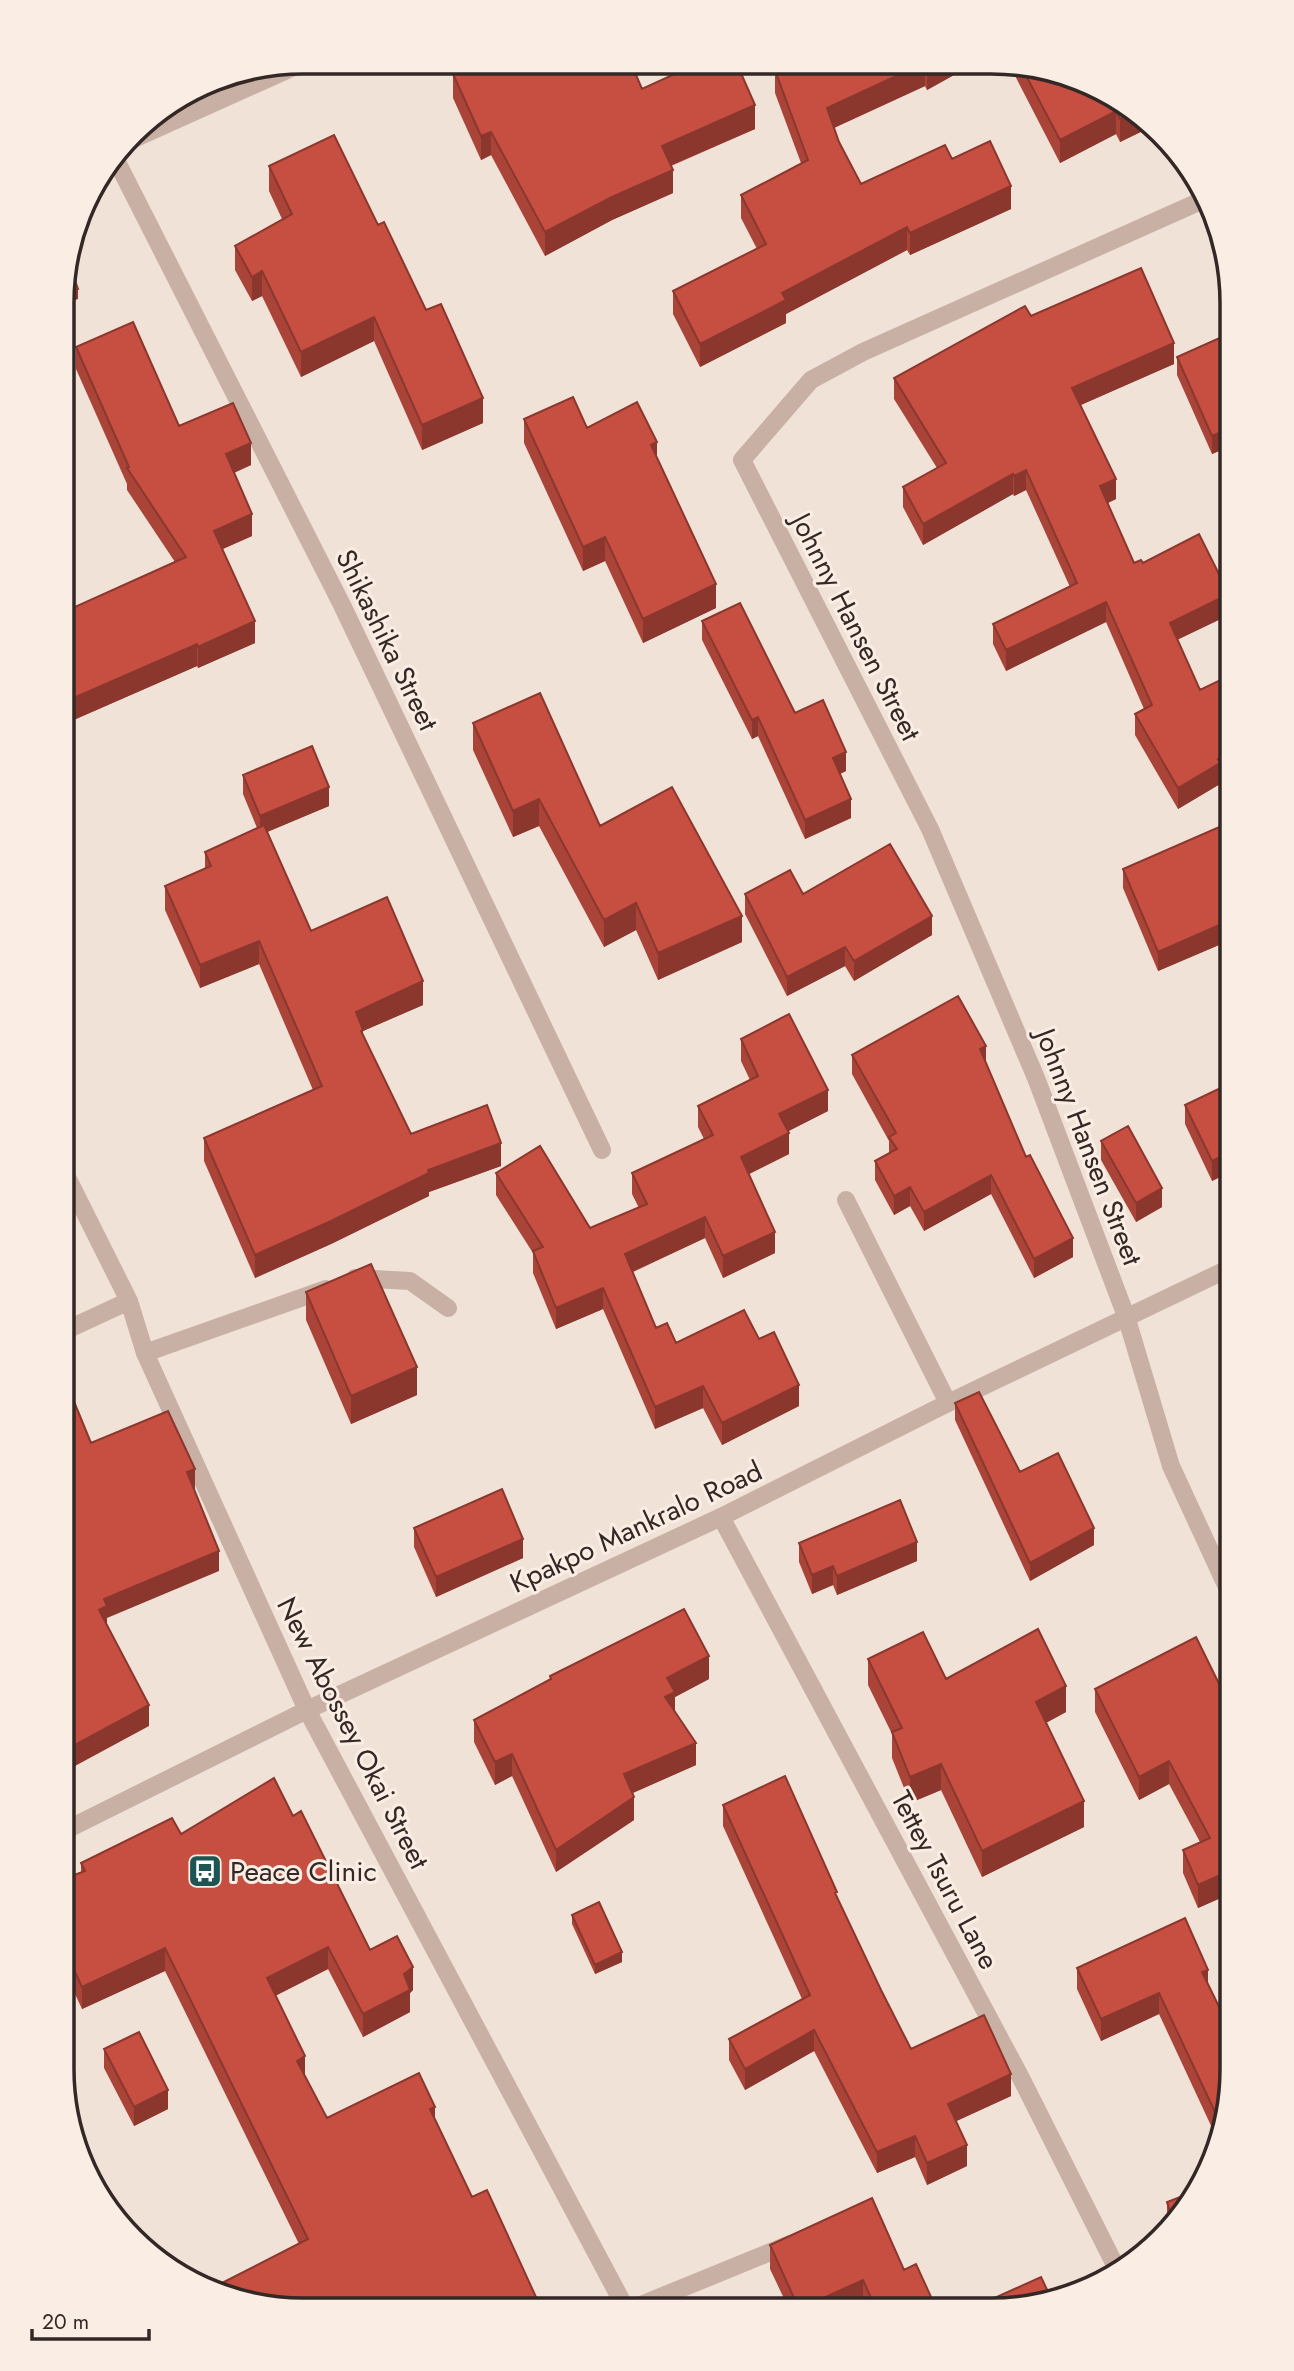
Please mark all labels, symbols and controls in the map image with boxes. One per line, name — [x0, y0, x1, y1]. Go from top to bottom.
street label: Johnny Hansen Street — [779, 503, 931, 748]
street label: Shikashika Street — [325, 542, 449, 738]
street label: Johnny Hansen Street — [1024, 1019, 1153, 1272]
street label: Kpakpo Mankralo Road — [503, 1451, 769, 1603]
street label: New Abossey Okai Street — [267, 1590, 440, 1876]
street label: Tettey Tsuru Lane — [881, 1783, 1009, 1977]
place label: Peace Clinic — [230, 1851, 377, 1892]
bus stop icon: Peace Clinic — [186, 1852, 224, 1890]
scale bar — [32, 2298, 149, 2342]
text: 20 m — [42, 2307, 89, 2337]

